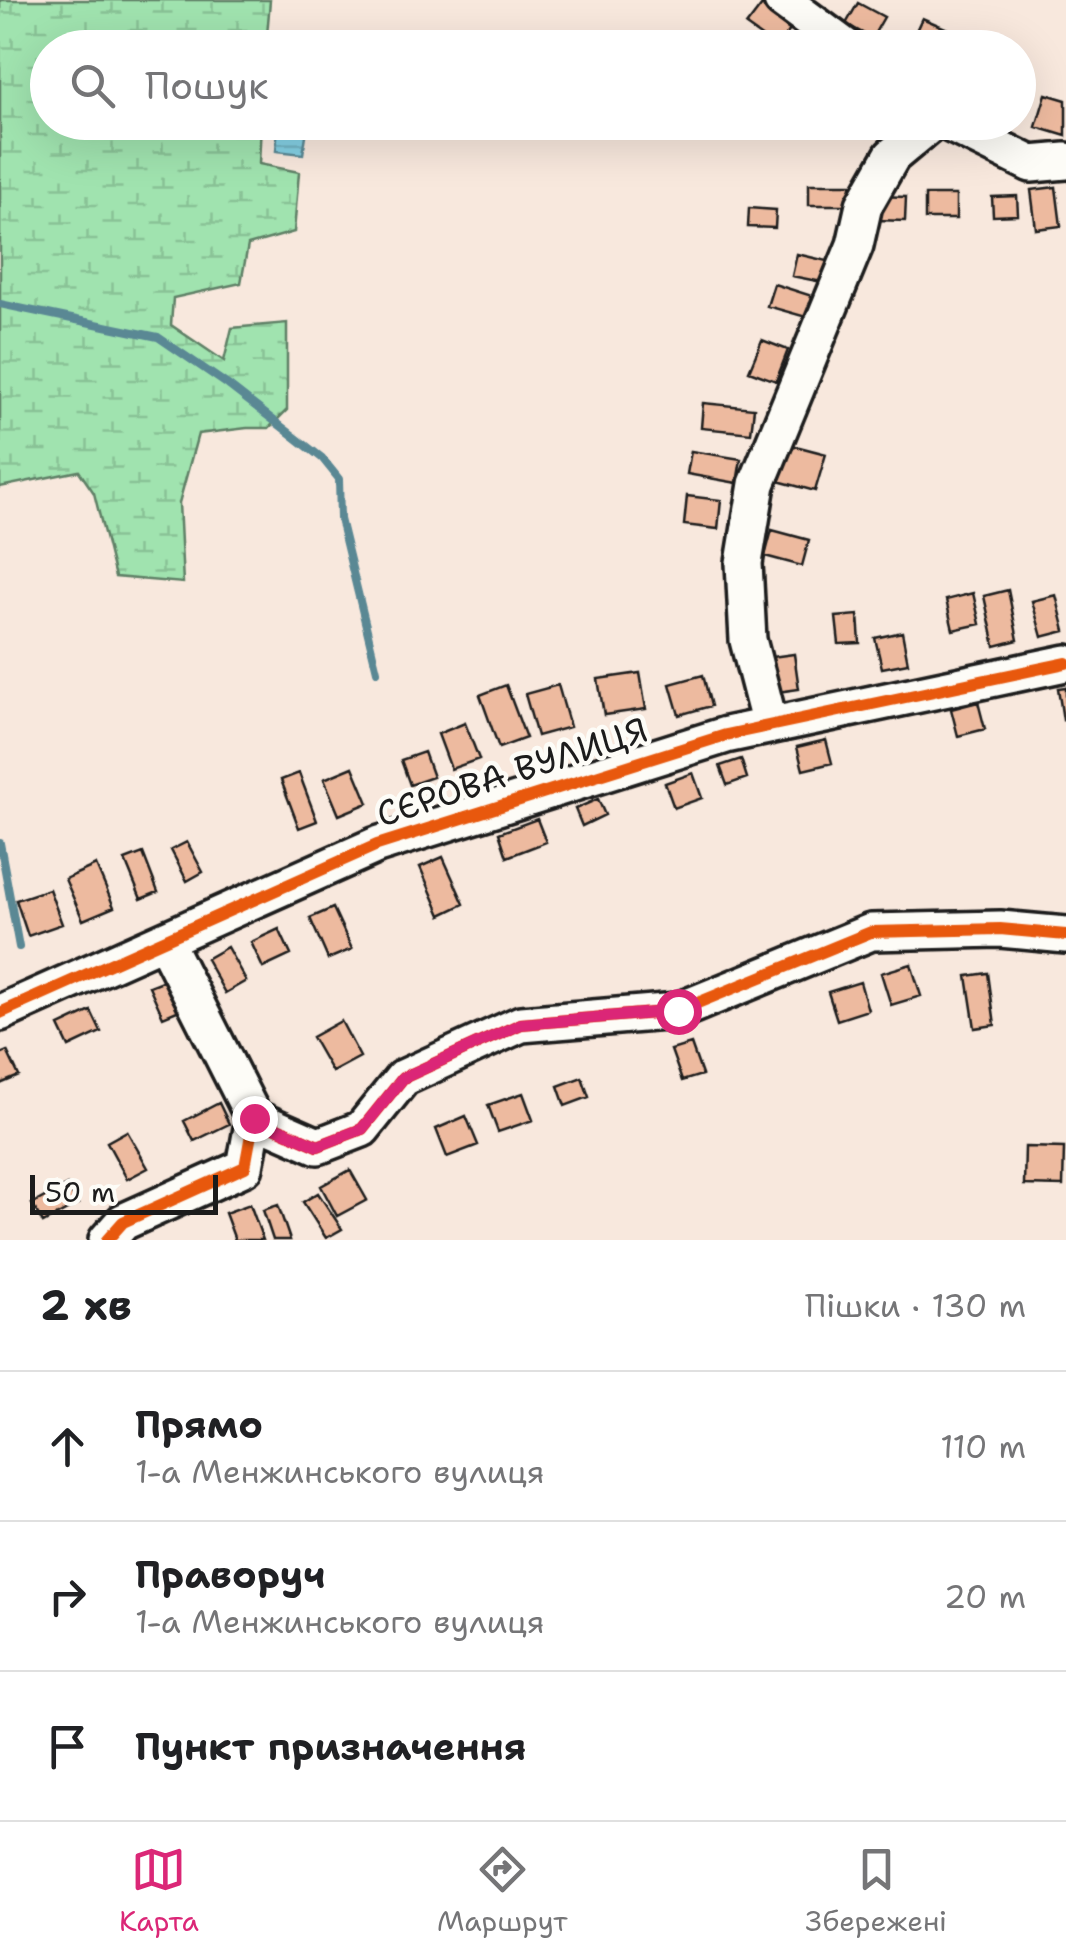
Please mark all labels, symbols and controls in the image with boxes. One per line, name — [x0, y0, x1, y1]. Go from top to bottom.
search box — [30, 30, 1036, 140]
icon: search — [65, 58, 120, 113]
text: Пошук — [145, 60, 268, 111]
street label: СЄРОВА ВУЛИЦЯ — [370, 706, 653, 837]
route start — [656, 989, 702, 1035]
route end — [232, 1096, 278, 1142]
scale bar — [30, 1170, 218, 1214]
text: 50 m — [45, 1173, 115, 1211]
text: 2 хв — [40, 1277, 132, 1333]
text: Пішки · 130 m — [805, 1284, 1026, 1327]
text: Прямо — [135, 1399, 263, 1450]
icon: ahead — [40, 1419, 95, 1474]
text: 110 m — [940, 1425, 1026, 1468]
text: 1-а Менжинського вулиця — [135, 1450, 545, 1493]
text: Праворуч — [135, 1549, 325, 1600]
icon: right — [40, 1569, 95, 1624]
text: 20 m — [944, 1575, 1026, 1618]
text: 1-а Менжинського вулиця — [135, 1600, 545, 1643]
icon: arrive — [40, 1719, 95, 1774]
text: Пункт призначення — [135, 1721, 526, 1772]
tab: Карта — [119, 1842, 199, 1940]
tab: Маршрут — [437, 1842, 567, 1940]
tab: Збережені — [805, 1842, 947, 1940]

